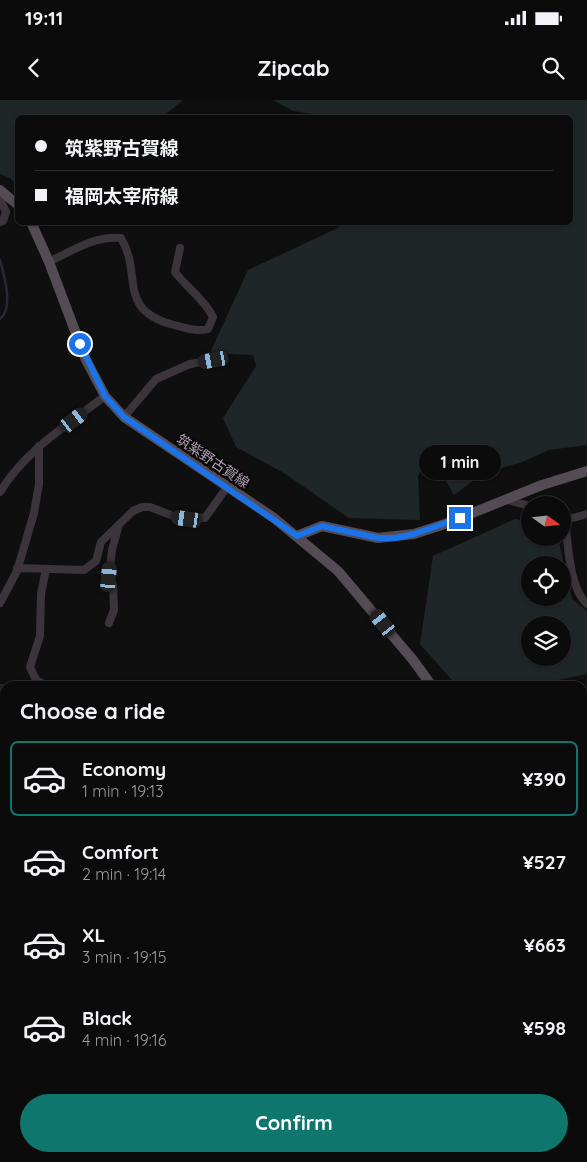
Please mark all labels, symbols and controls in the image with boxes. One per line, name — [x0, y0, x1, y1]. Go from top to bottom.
text: 19:11 — [25, 6, 63, 30]
icon: back — [20, 54, 48, 82]
text: Zipcab — [257, 54, 330, 82]
icon: search — [539, 54, 567, 82]
text: 筑紫野古賀線 — [65, 136, 179, 160]
text: 福岡太宰府線 — [65, 184, 179, 208]
route start — [69, 333, 91, 355]
car — [197, 350, 230, 370]
car — [57, 405, 90, 435]
street label: 筑紫野古賀線 — [173, 430, 253, 492]
callout: 1 min — [419, 446, 501, 480]
text: 1 min — [441, 452, 479, 472]
north arrow — [521, 496, 571, 546]
map controls — [521, 496, 571, 666]
route end — [449, 507, 471, 529]
car — [171, 509, 202, 529]
button: locate — [521, 556, 571, 606]
car — [100, 561, 117, 593]
car — [367, 607, 398, 639]
button: layers — [521, 616, 571, 666]
text: Choose a ride — [20, 697, 165, 725]
icon: car — [22, 756, 67, 801]
text: Economy — [82, 757, 166, 781]
text: ¥390 — [522, 767, 566, 791]
text: 1 min · 19:13 — [82, 781, 164, 801]
icon: car — [22, 839, 67, 884]
text: Comfort — [82, 840, 159, 864]
text: ¥527 — [522, 850, 566, 874]
text: 2 min · 19:14 — [82, 864, 166, 884]
icon: car — [22, 922, 67, 967]
text: XL — [82, 923, 105, 947]
text: ¥663 — [523, 933, 566, 957]
text: 3 min · 19:15 — [82, 947, 166, 967]
icon: car — [22, 1005, 67, 1050]
text: Black — [82, 1006, 132, 1030]
text: ¥598 — [523, 1016, 566, 1040]
text: 4 min · 19:16 — [82, 1030, 166, 1050]
button: Confirm — [20, 1094, 568, 1152]

